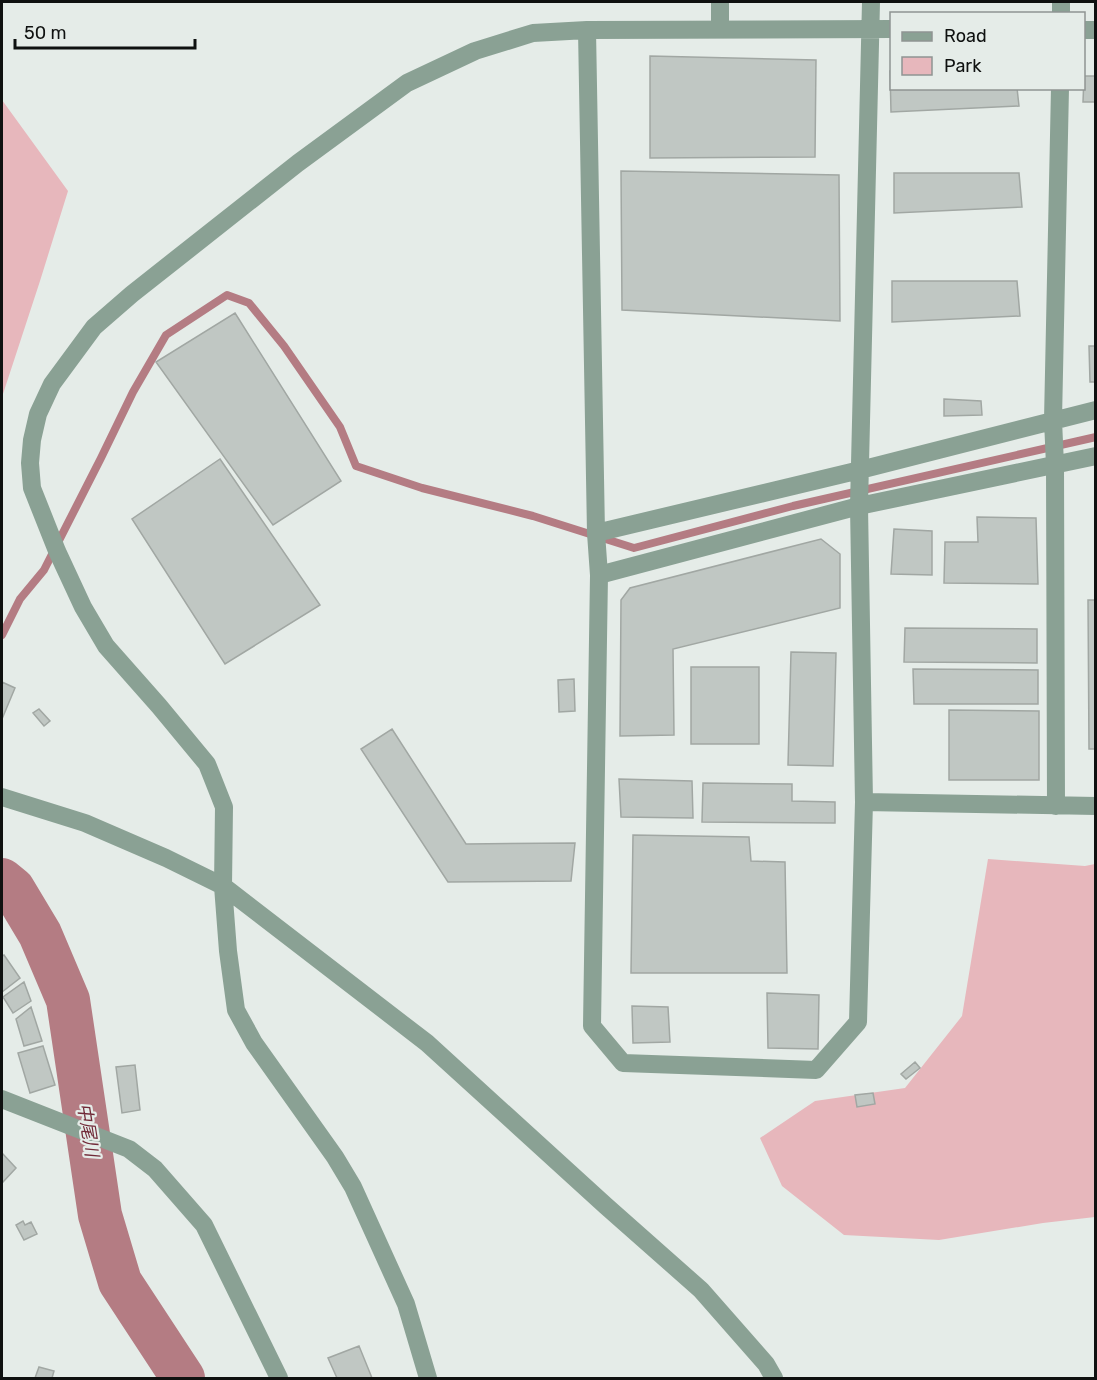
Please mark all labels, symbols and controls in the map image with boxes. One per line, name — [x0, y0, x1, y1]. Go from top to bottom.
scale bar — [15, 12, 195, 50]
legend — [890, 12, 1085, 90]
text: 50 m — [24, 22, 67, 44]
text: Road — [944, 25, 987, 47]
text: Park — [944, 55, 982, 77]
water label: 中尾川 — [73, 1102, 103, 1160]

